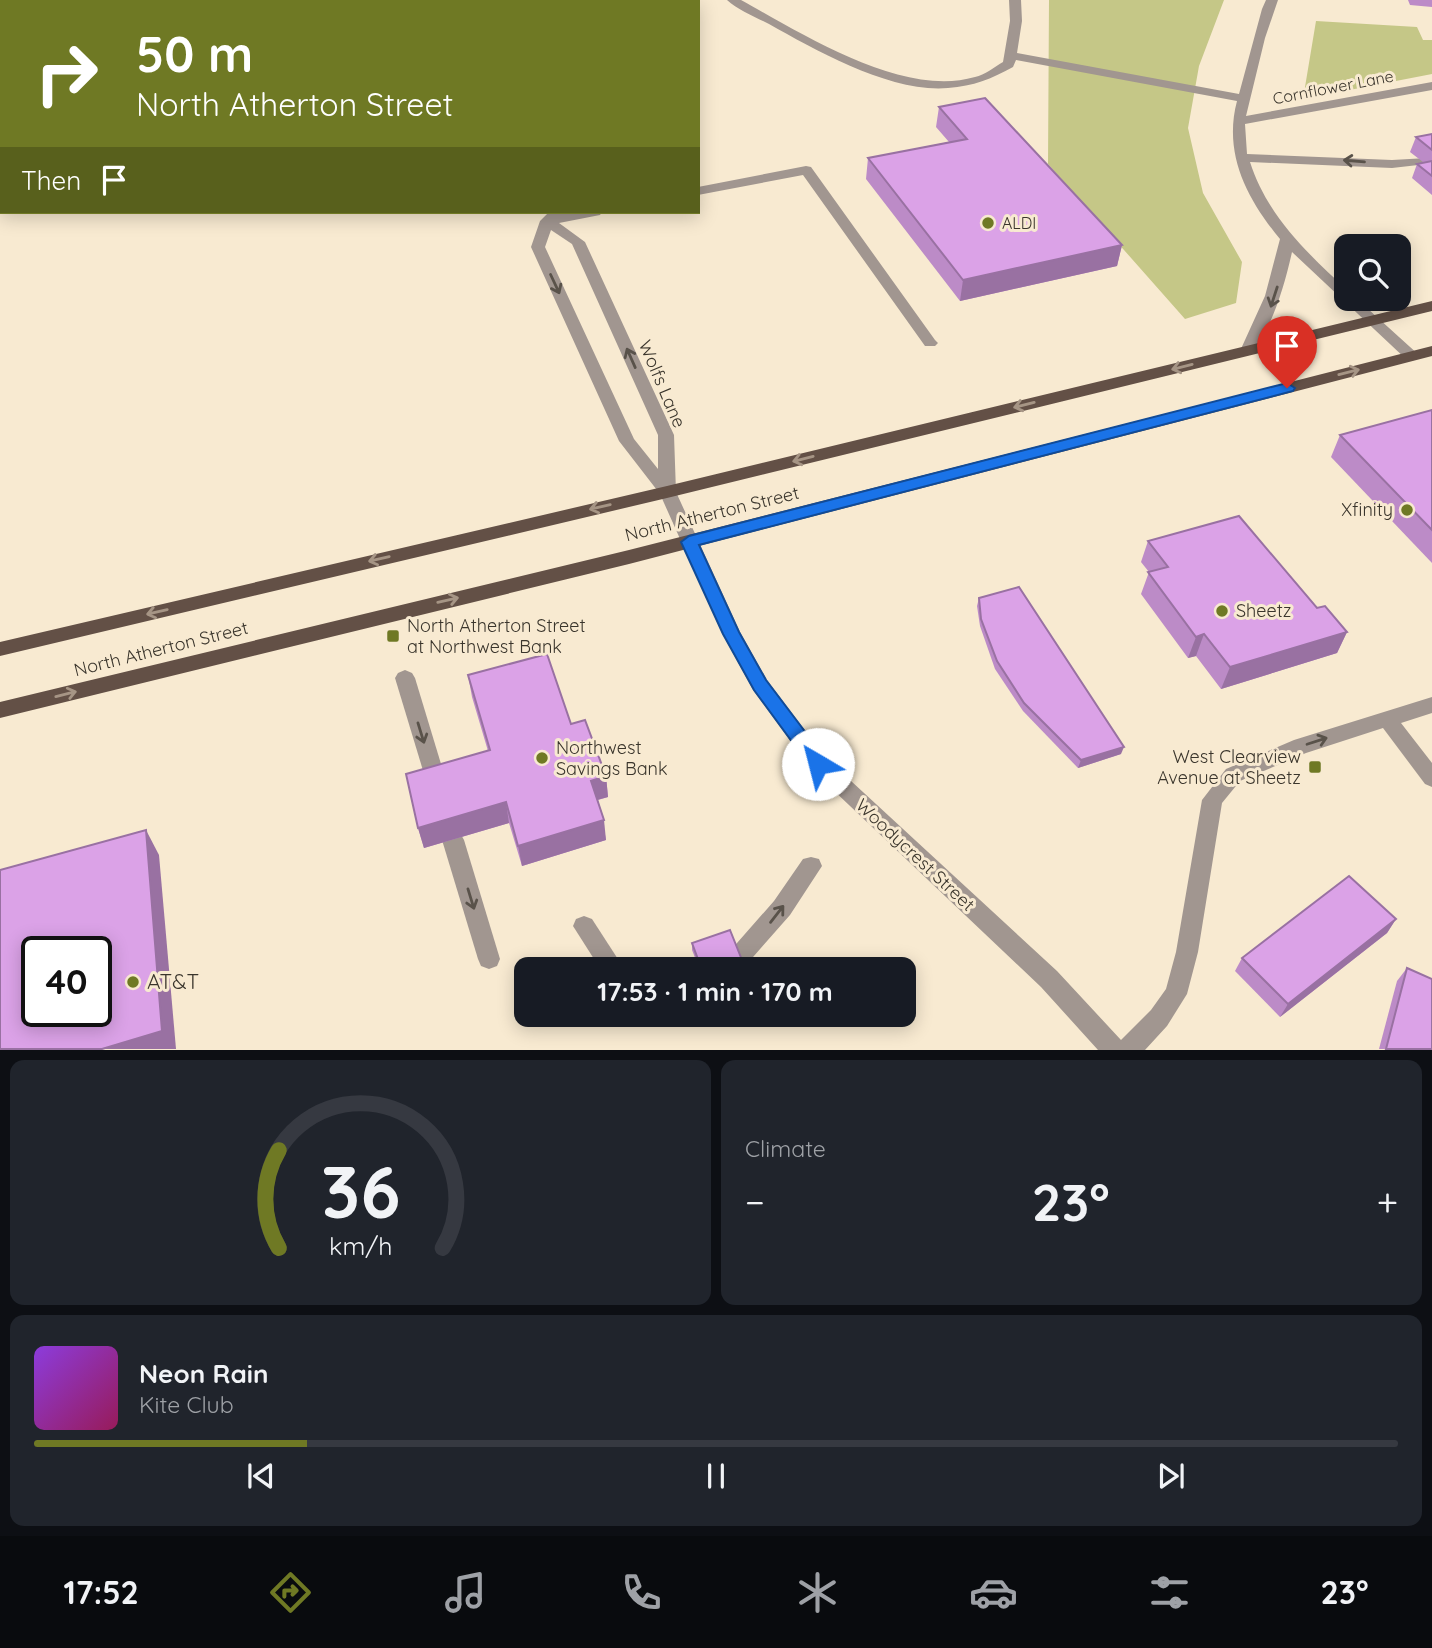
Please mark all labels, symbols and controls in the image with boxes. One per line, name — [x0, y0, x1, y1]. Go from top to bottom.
text: 50 m — [136, 23, 253, 84]
icon: right — [21, 28, 112, 119]
street label: Cornflower Lane — [1271, 65, 1395, 109]
text: North Atherton Street — [136, 84, 453, 124]
one-way arrow — [1343, 154, 1366, 167]
icon: arrive — [95, 161, 133, 199]
text: Then — [21, 164, 81, 197]
place label: ALDI — [1002, 213, 1036, 233]
marker: ALDI — [980, 215, 996, 231]
map controls — [1334, 234, 1411, 311]
button: search — [1334, 234, 1411, 311]
one-way arrow — [549, 273, 562, 294]
one-way arrow — [1267, 286, 1280, 308]
pin — [1257, 316, 1317, 388]
icon: arrive — [1268, 327, 1306, 365]
street label: Wolfs Lane — [634, 336, 691, 431]
one-way arrow — [624, 348, 637, 369]
one-way arrow — [1171, 361, 1194, 374]
one-way arrow — [1337, 365, 1359, 378]
one-way arrow — [1013, 399, 1036, 413]
one-way arrow — [792, 453, 815, 466]
street label: North Atherton Street — [622, 481, 801, 546]
place label: Xfinity — [1341, 498, 1393, 521]
one-way arrow — [589, 501, 612, 514]
marker: Xfinity — [1399, 502, 1415, 518]
one-way arrow — [368, 553, 391, 566]
one-way arrow — [436, 593, 459, 606]
place label: Sheetz — [1236, 599, 1291, 622]
marker: Sheetz — [1214, 603, 1230, 619]
one-way arrow — [147, 606, 169, 619]
place label: North Atherton Street at Northwest Bank — [407, 614, 586, 658]
street label: North Atherton Street — [71, 616, 250, 681]
marker: North Atherton Street at Northwest Bank — [385, 628, 401, 644]
one-way arrow — [54, 687, 77, 700]
one-way arrow — [416, 721, 429, 743]
position arrow — [781, 727, 855, 801]
one-way arrow — [1305, 734, 1327, 746]
place label: Northwest Savings Bank — [556, 736, 668, 780]
place label: West Clearview Avenue at Sheetz — [1157, 745, 1301, 789]
marker: Northwest Savings Bank — [534, 750, 550, 766]
marker: West Clearview Avenue at Sheetz — [1307, 759, 1323, 775]
street label: Woodycrest Street — [851, 794, 980, 916]
one-way arrow — [466, 888, 479, 910]
one-way arrow — [770, 905, 785, 924]
speed limit sign: 40 — [21, 936, 112, 1027]
place label: AT&T — [147, 968, 199, 994]
marker: AT&T — [125, 974, 141, 990]
text: 17:53 · 1 min · 170 m — [597, 975, 833, 1008]
text: Climate — [745, 1134, 826, 1163]
text: 36 — [321, 1146, 400, 1237]
text: 23° — [1032, 1169, 1110, 1234]
text: − — [745, 1178, 765, 1226]
text: + — [1377, 1178, 1398, 1226]
text: km/h — [329, 1230, 392, 1261]
text: Neon Rain — [139, 1357, 268, 1390]
text: Kite Club — [139, 1390, 234, 1419]
icon: previous — [242, 1457, 280, 1495]
icon: pause — [697, 1457, 735, 1495]
icon: next — [1152, 1457, 1190, 1495]
icon: directions — [266, 1568, 315, 1617]
icon: music — [441, 1568, 490, 1617]
icon: phone — [617, 1568, 666, 1617]
icon: climate — [793, 1568, 842, 1617]
icon: car — [969, 1568, 1018, 1617]
icon: filters — [1145, 1568, 1194, 1617]
text: 17:52 — [63, 1572, 139, 1612]
text: 23° — [1321, 1572, 1369, 1612]

